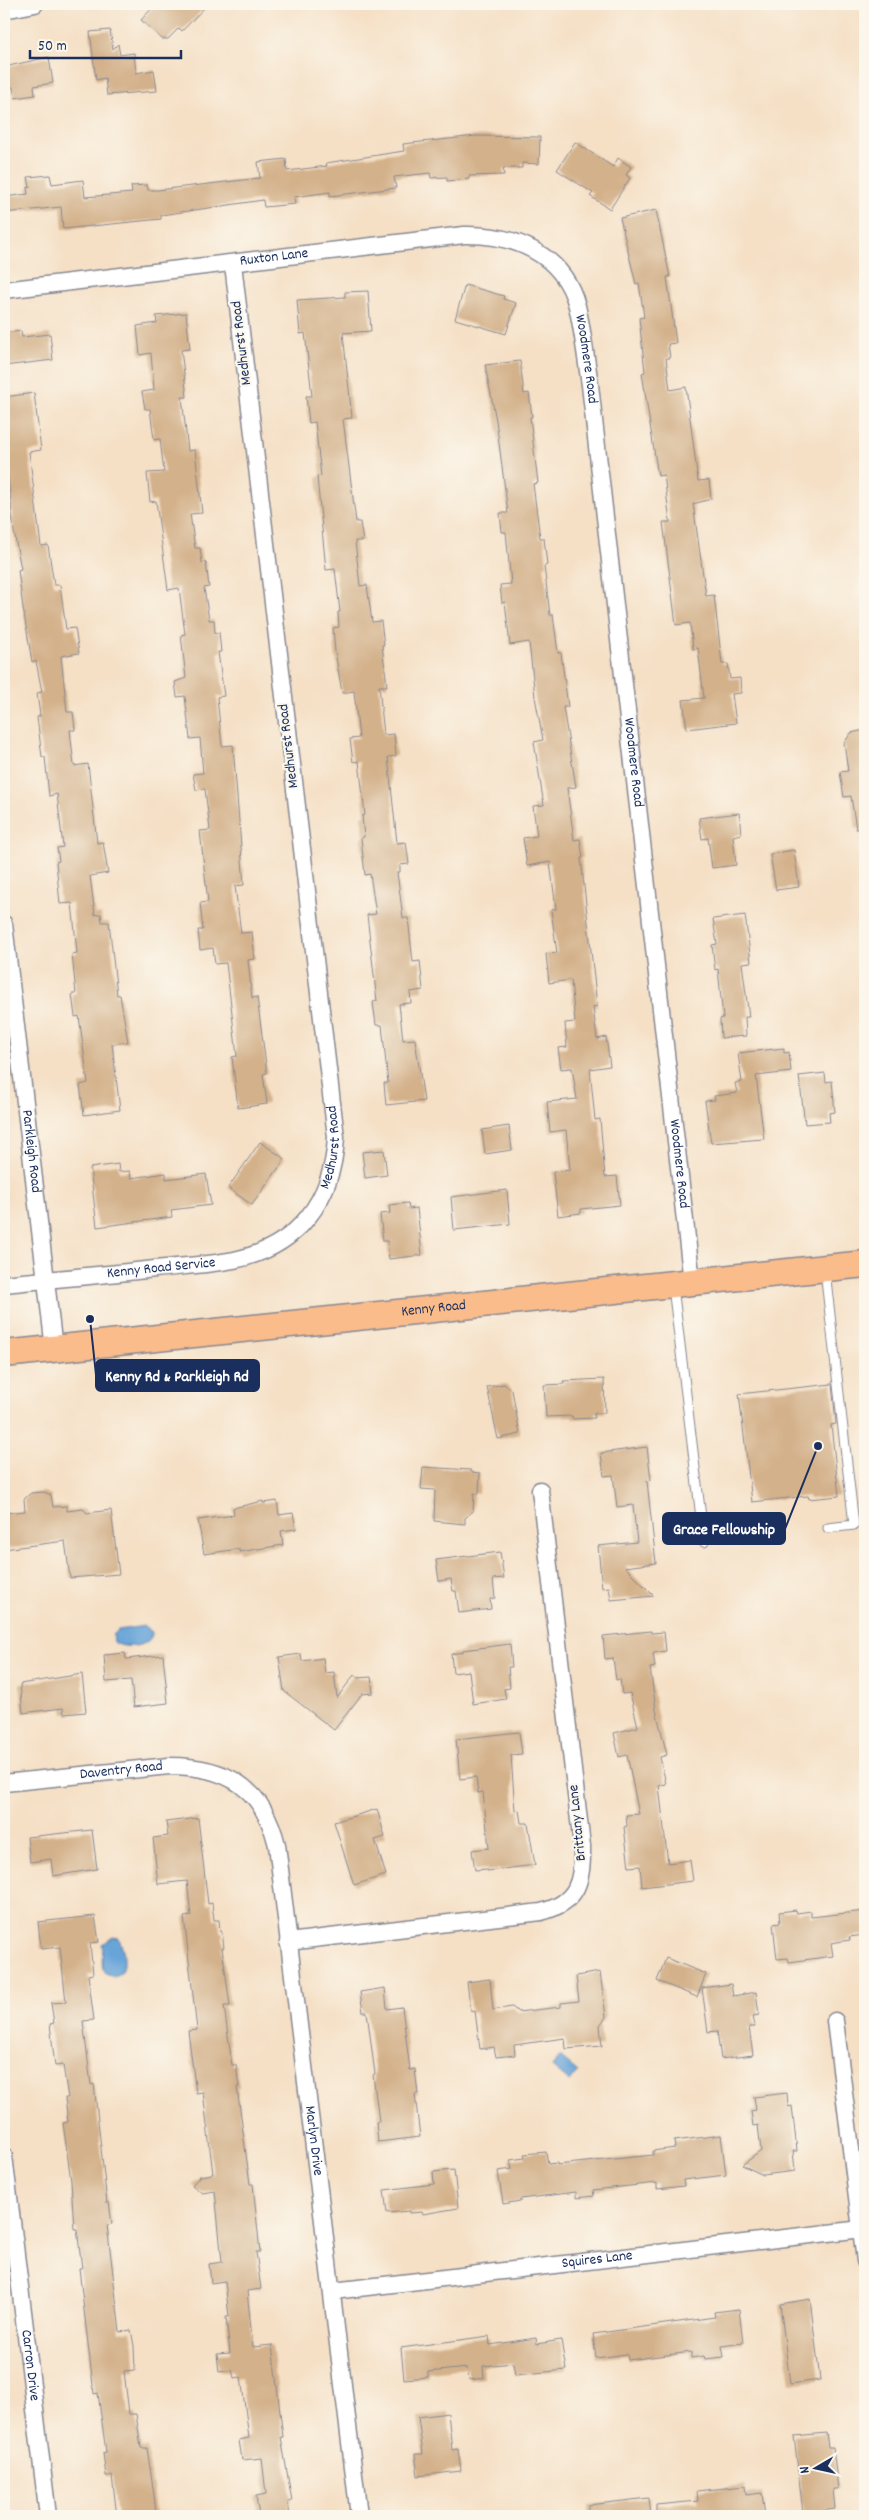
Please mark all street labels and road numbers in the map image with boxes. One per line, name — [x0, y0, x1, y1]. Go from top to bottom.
street label: Ruxton Lane — [239, 243, 310, 273]
street label: Medhurst Road — [226, 300, 258, 386]
street label: Woodmere Road — [568, 313, 603, 405]
street label: Medhurst Road — [273, 703, 305, 789]
street label: Woodmere Road — [617, 717, 649, 808]
street label: Medhurst Road — [315, 1104, 347, 1193]
street label: Parkleigh Road — [15, 1109, 47, 1194]
street label: Woodmere Road — [663, 1118, 695, 1210]
street label: Kenny Road Service — [106, 1252, 217, 1285]
street label: Kenny Road — [400, 1295, 467, 1323]
street label: Daventry Road — [79, 1756, 164, 1786]
street label: Brittany Lane — [563, 1783, 593, 1862]
street label: Marlyn Drive — [298, 2105, 328, 2178]
street label: Squires Lane — [561, 2245, 634, 2275]
street label: Carron Drive — [14, 2329, 45, 2403]

